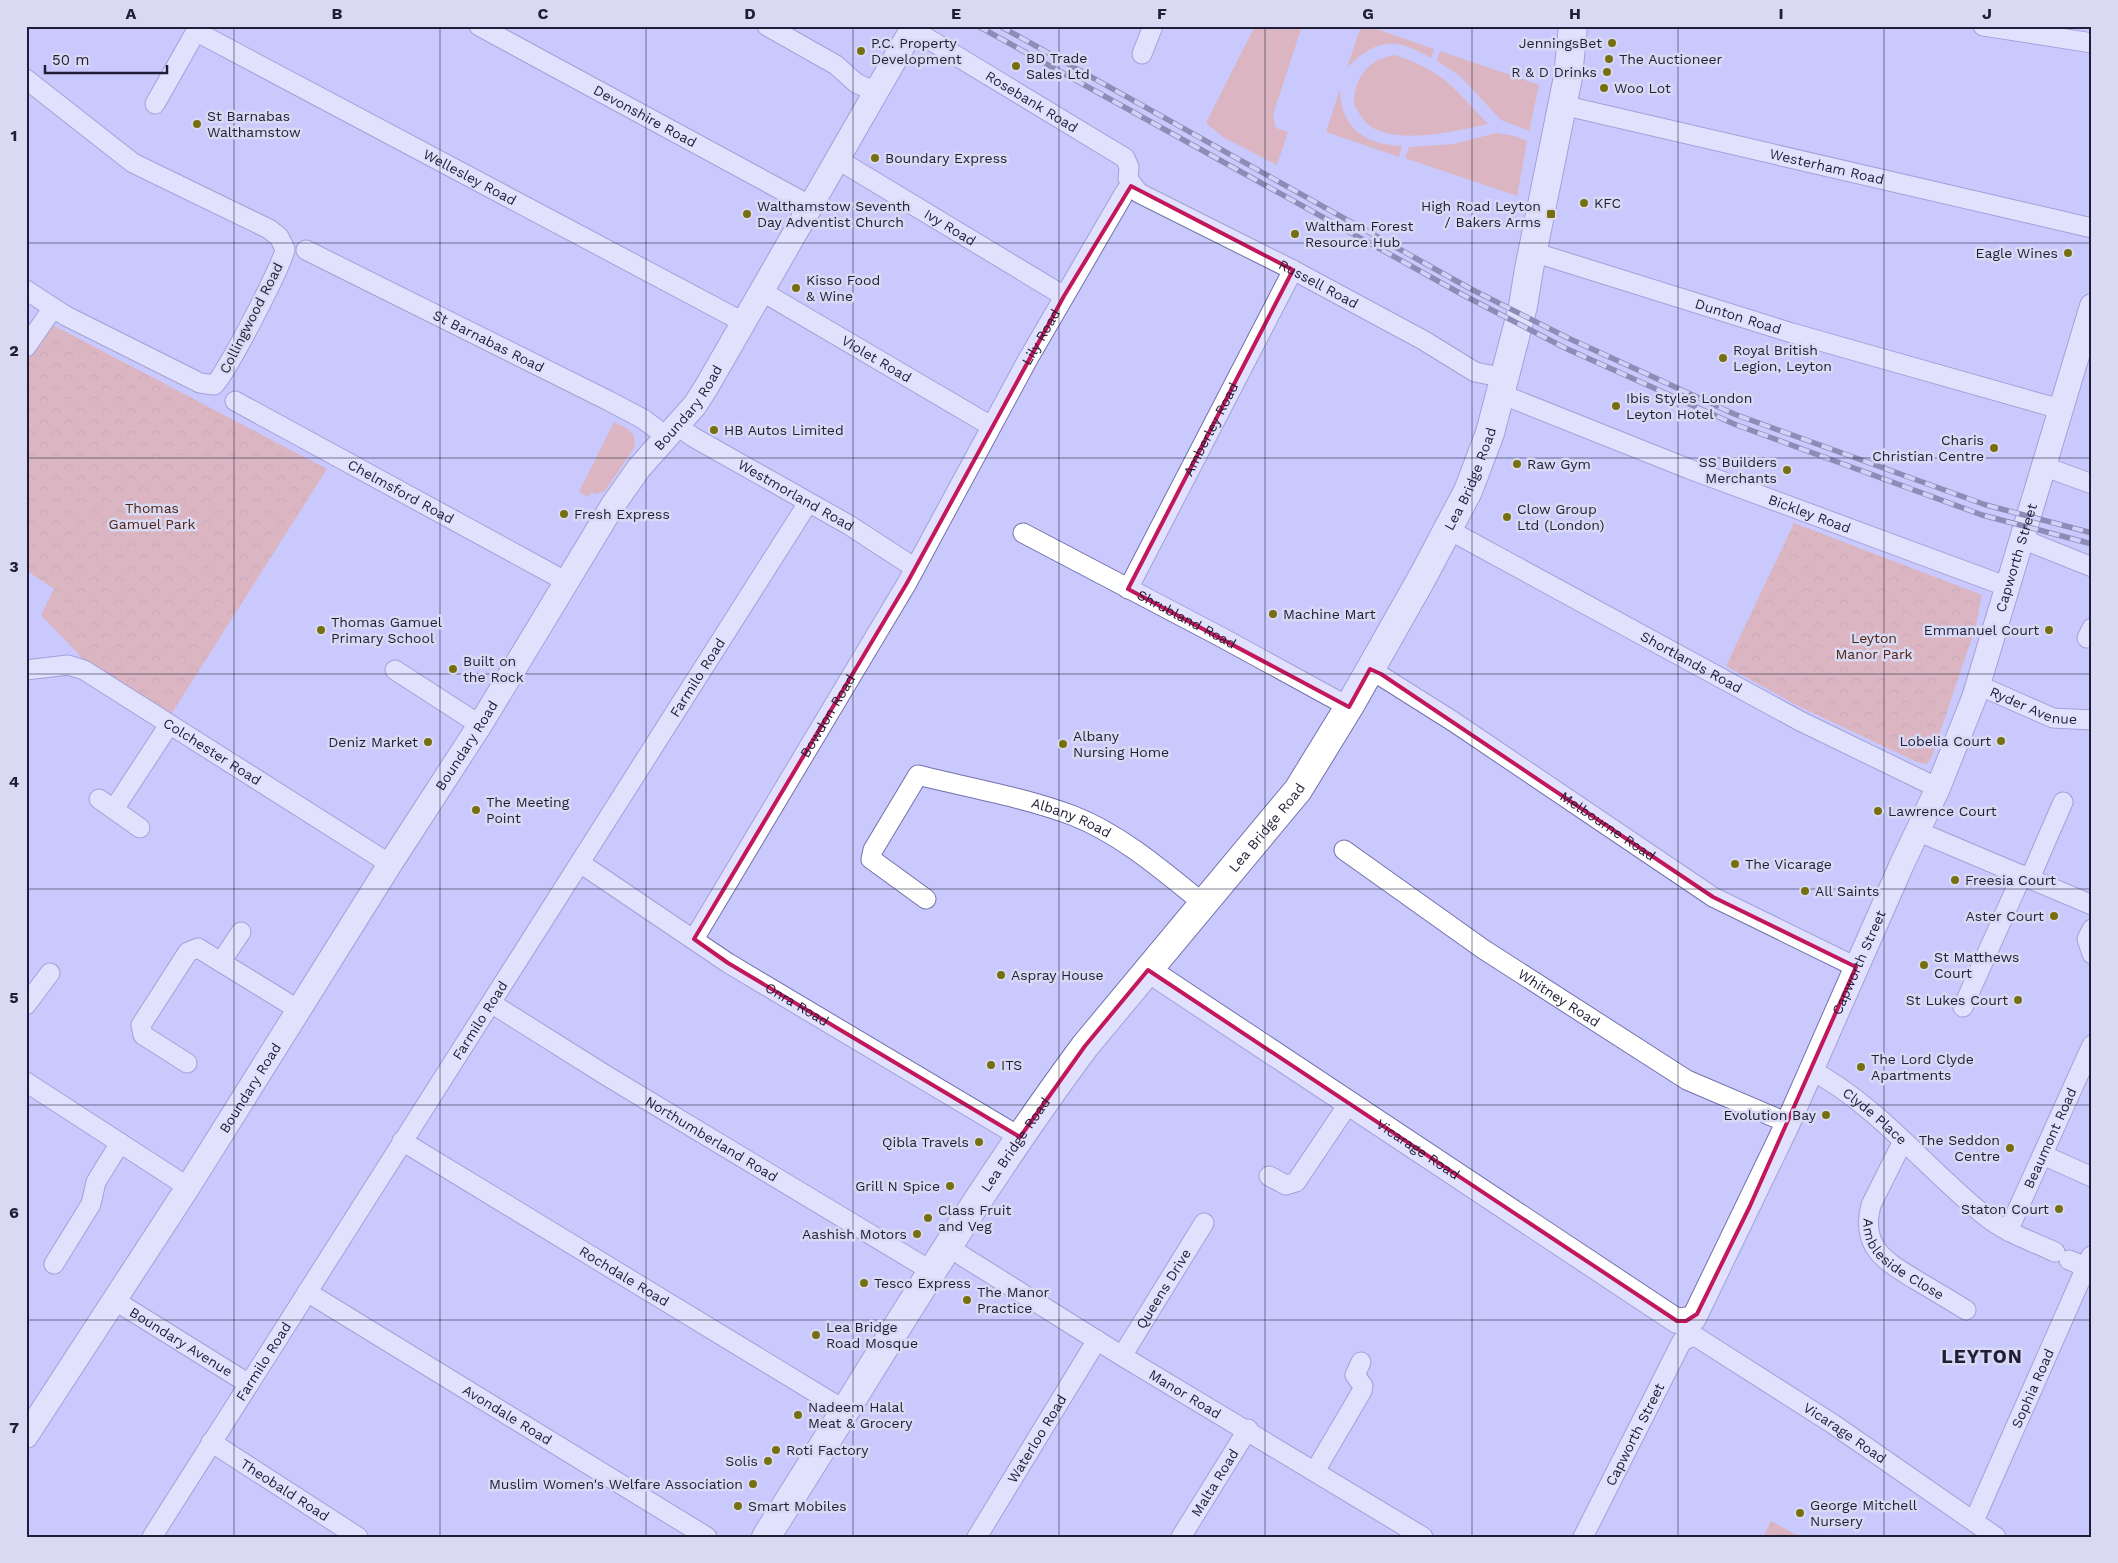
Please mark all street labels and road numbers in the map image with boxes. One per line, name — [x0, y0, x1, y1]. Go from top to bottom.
street label: Rosebank Road — [983, 67, 1081, 136]
street label: Devonshire Road — [591, 82, 699, 150]
street label: Westerham Road — [1768, 145, 1886, 188]
street label: Wellesley Road — [421, 146, 519, 208]
street label: Ivy Road — [921, 206, 979, 249]
street label: Russell Road — [1276, 256, 1361, 312]
street label: Collingwood Road — [216, 260, 286, 376]
street label: Dunton Road — [1693, 295, 1783, 337]
street label: Lily Road — [1018, 306, 1063, 368]
street label: St Barnabas Road — [430, 307, 547, 375]
street label: Violet Road — [839, 332, 914, 386]
street label: Boundary Road — [651, 362, 725, 454]
street label: Amberley Road — [1180, 380, 1241, 479]
street label: Lea Bridge Road — [1441, 426, 1499, 533]
street label: Chelmsford Road — [345, 456, 457, 527]
street label: Westmorland Road — [735, 456, 857, 534]
street label: Bickley Road — [1766, 491, 1853, 536]
street label: Capworth Street — [1992, 501, 2040, 614]
street label: Shrubland Road — [1135, 586, 1239, 652]
street label: Shortlands Road — [1638, 628, 1745, 696]
street label: Farmilo Road — [666, 635, 728, 720]
street label: Bowdon Road — [797, 672, 858, 760]
street label: Ryder Avenue — [1988, 683, 2077, 727]
street label: Boundary Road — [432, 698, 501, 793]
street label: Colchester Road — [160, 714, 264, 788]
street label: Lea Bridge Road — [1225, 780, 1308, 875]
street label: Melbourne Road — [1557, 788, 1659, 864]
street label: Albany Road — [1030, 795, 1114, 841]
street label: Capworth Street — [1829, 907, 1889, 1017]
street label: Whitney Road — [1515, 966, 1603, 1030]
street label: Farmilo Road — [449, 978, 511, 1063]
street label: Onra Road — [762, 979, 832, 1029]
street label: Boundary Road — [216, 1040, 284, 1136]
street label: Clyde Place — [1840, 1084, 1910, 1148]
street label: Beaumont Road — [2020, 1085, 2080, 1191]
street label: Northumberland Road — [642, 1093, 781, 1185]
street label: Lea Bridge Road — [978, 1094, 1053, 1195]
street label: Vicarage Road — [1373, 1116, 1463, 1182]
street label: Ambleside Close — [1860, 1218, 1947, 1303]
street label: Rochdale Road — [576, 1243, 672, 1309]
street label: Queens Drive — [1133, 1246, 1194, 1332]
street label: Boundary Avenue — [127, 1304, 235, 1380]
street label: Farmilo Road — [232, 1319, 294, 1404]
street label: Sophia Road — [2008, 1346, 2057, 1431]
street label: Manor Road — [1146, 1366, 1224, 1422]
street label: Capworth Street — [1602, 1380, 1667, 1488]
street label: Avondale Road — [460, 1381, 555, 1448]
street label: Waterloo Road — [1004, 1392, 1070, 1486]
street label: Vicarage Road — [1800, 1399, 1889, 1467]
street label: Malta Road — [1188, 1446, 1242, 1519]
street label: Theobald Road — [238, 1455, 332, 1524]

